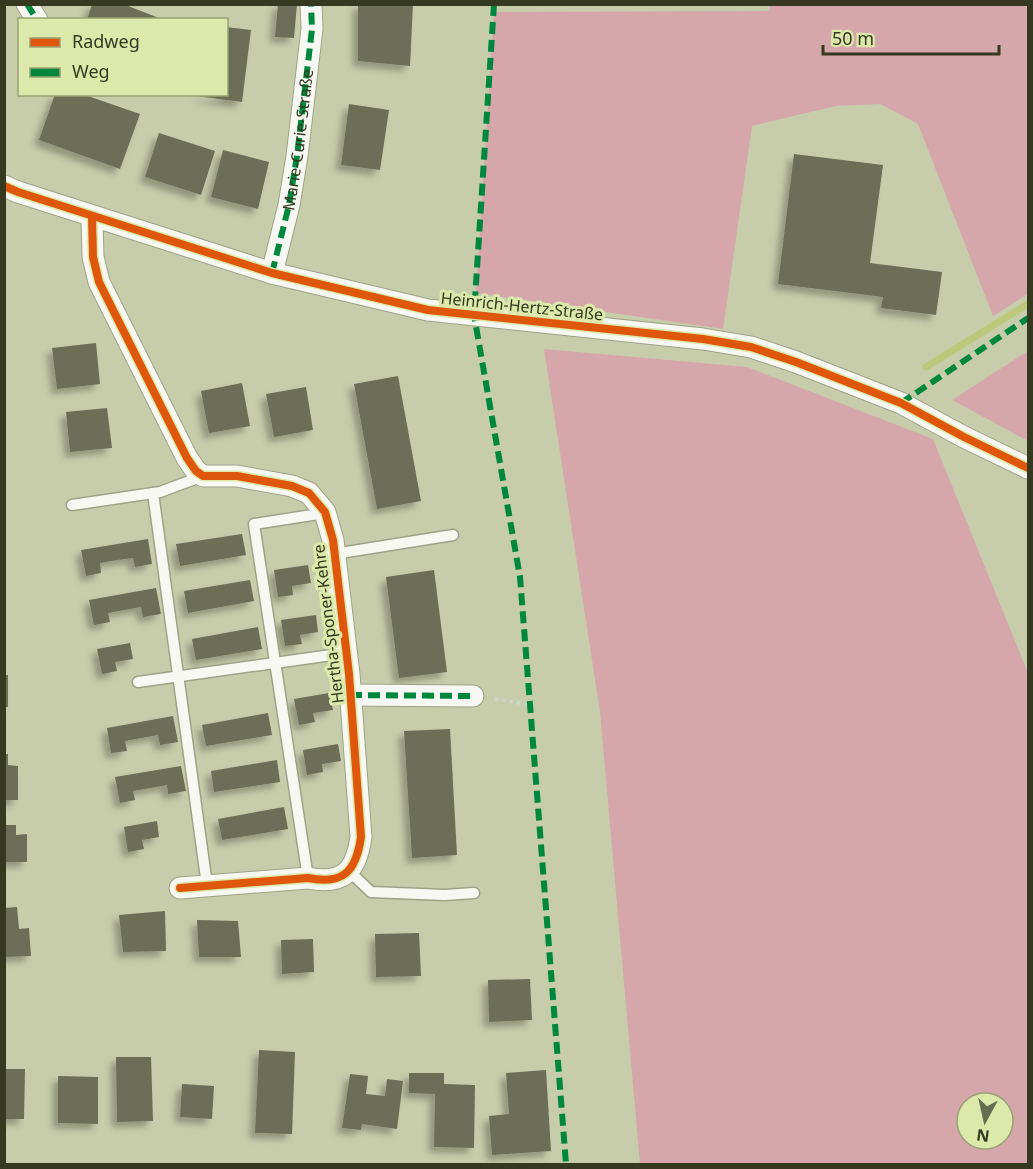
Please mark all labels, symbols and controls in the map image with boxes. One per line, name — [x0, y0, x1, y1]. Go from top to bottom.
legend — [18, 18, 228, 96]
scale bar — [823, 18, 998, 56]
text: 50 m — [832, 26, 874, 50]
text: Radweg — [72, 29, 140, 53]
text: Weg — [72, 59, 110, 83]
street label: Marie-Curie-Straße — [277, 68, 318, 212]
street label: Heinrich-Hertz-Straße — [440, 287, 604, 325]
street label: Hertha-Sponer-Kehre — [307, 543, 349, 705]
north arrow — [955, 1091, 1015, 1151]
text: N — [975, 1124, 991, 1148]

